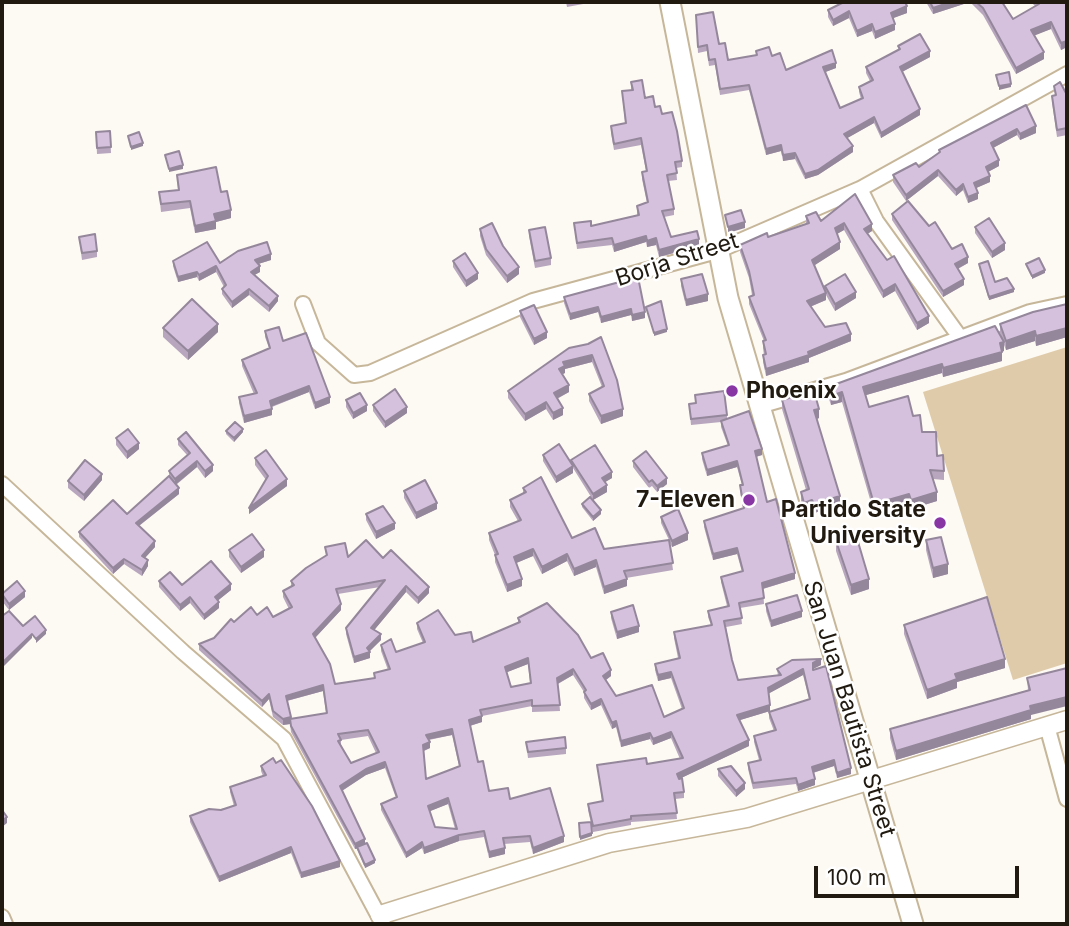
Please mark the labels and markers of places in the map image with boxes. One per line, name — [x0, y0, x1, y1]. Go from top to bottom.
place label: Phoenix — [746, 377, 837, 405]
marker: Phoenix — [724, 383, 740, 399]
place label: 7-Eleven — [636, 486, 735, 514]
marker: 7-Eleven — [741, 492, 757, 508]
place label: Partido State University — [781, 496, 926, 550]
marker: Partido State University — [932, 515, 948, 531]

